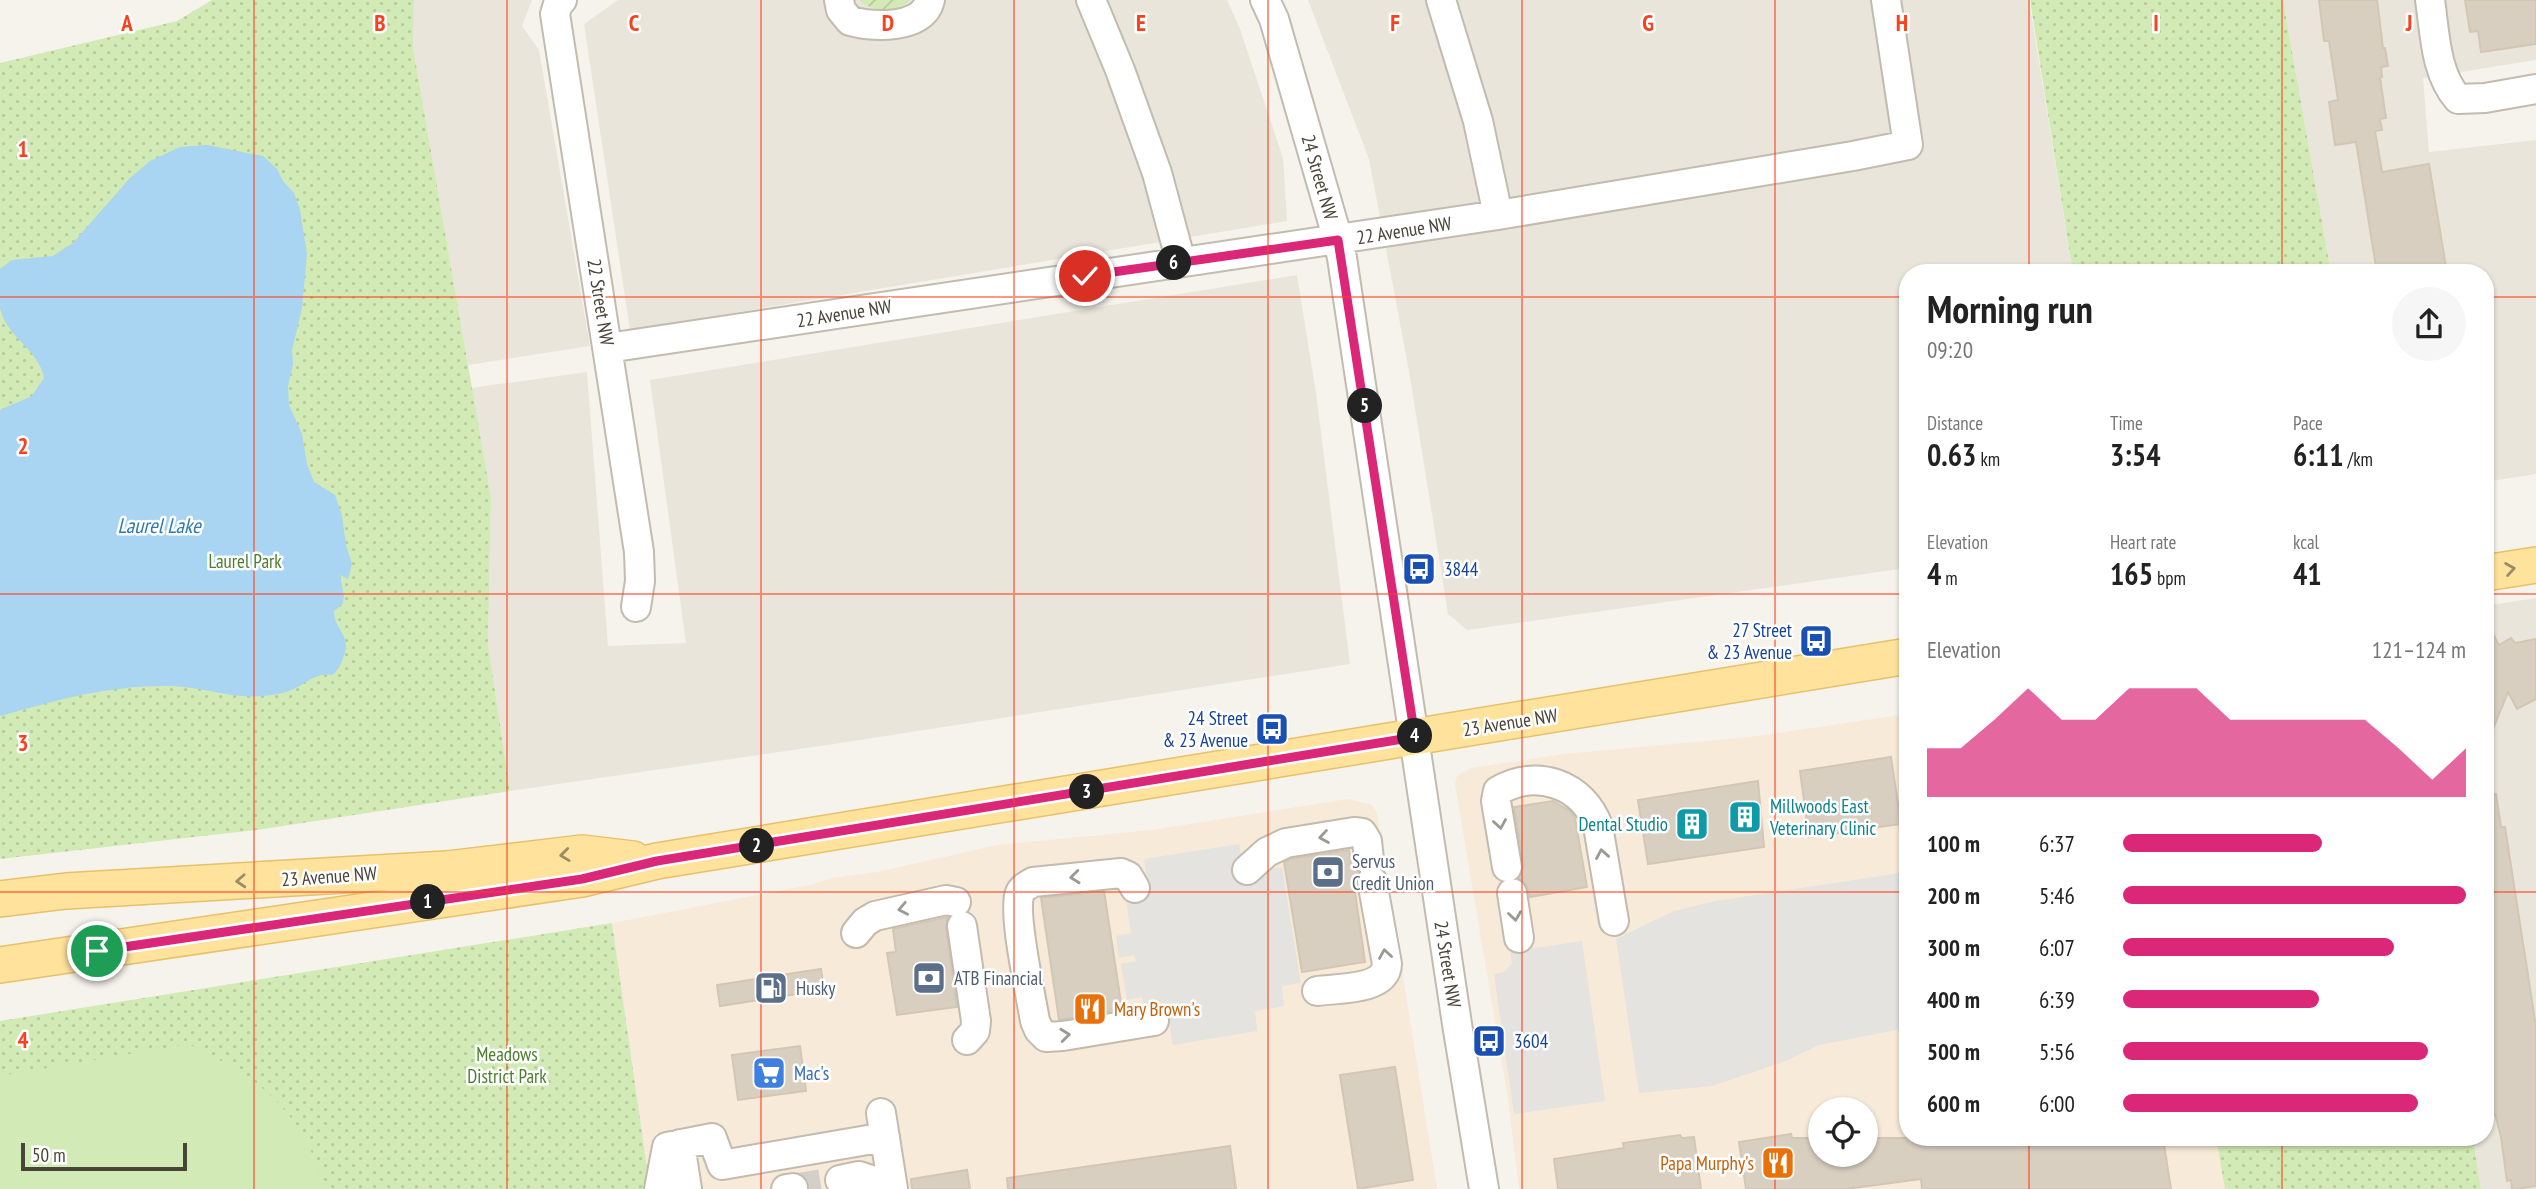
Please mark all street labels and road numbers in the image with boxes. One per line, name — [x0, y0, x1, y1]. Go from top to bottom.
street label: 24 Street NW — [1296, 132, 1344, 223]
street label: 22 Avenue NW — [1355, 211, 1453, 249]
street label: 22 Street NW — [582, 257, 620, 347]
street label: 22 Avenue NW — [795, 294, 893, 332]
street label: 23 Avenue NW — [1461, 703, 1559, 741]
street label: 23 Avenue NW — [280, 861, 378, 891]
street label: 24 Street NW — [1429, 919, 1467, 1009]

